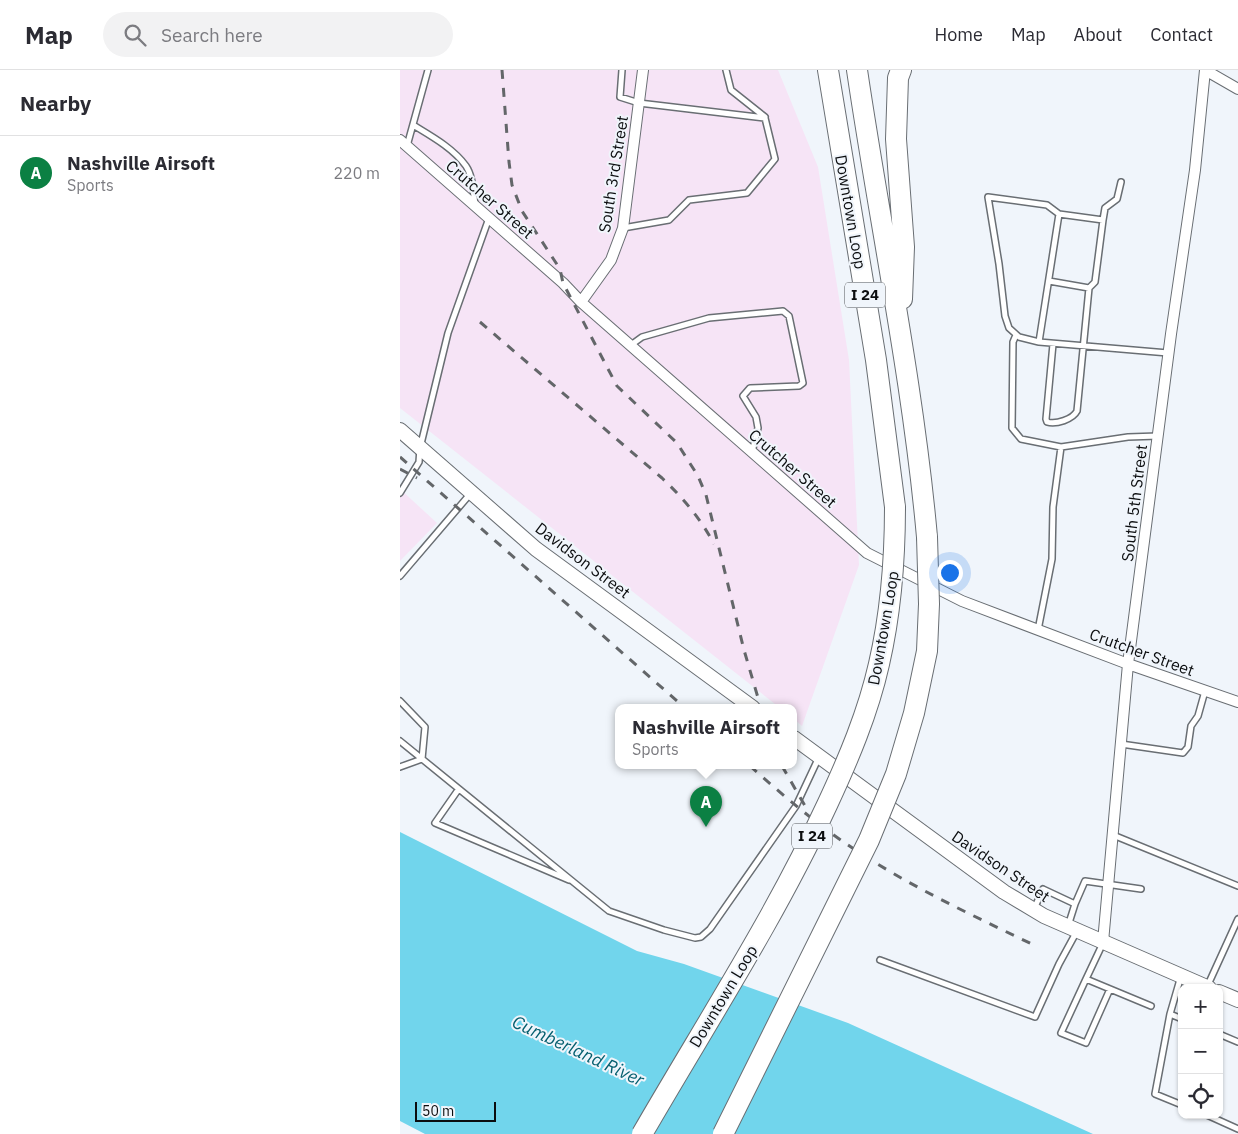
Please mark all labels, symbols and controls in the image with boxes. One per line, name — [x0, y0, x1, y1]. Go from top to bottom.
search box — [103, 12, 453, 57]
text: Map — [25, 19, 73, 51]
icon: search — [121, 21, 149, 49]
text: Search here — [161, 23, 263, 47]
text: Home — [935, 23, 983, 46]
text: Map — [1011, 23, 1046, 46]
text: About — [1074, 23, 1122, 46]
text: Contact — [1150, 23, 1213, 46]
text: Nearby — [20, 89, 91, 117]
street label: South 3rd Street — [594, 114, 632, 234]
text: Nashville Airsoft — [67, 151, 215, 175]
street label: Downtown Loop — [831, 153, 871, 271]
street label: Crutcher Street — [442, 155, 538, 243]
text: A — [31, 163, 41, 183]
text: 220 m — [333, 163, 380, 183]
text: Sports — [67, 175, 114, 195]
road number: I 24 — [845, 282, 885, 308]
street label: Crutcher Street — [745, 424, 841, 512]
street label: South 5th Street — [1117, 443, 1151, 563]
street label: Davidson Street — [532, 518, 634, 602]
your location — [937, 560, 963, 586]
street label: Downtown Loop — [863, 569, 903, 687]
street label: Crutcher Street — [1087, 624, 1197, 680]
popup — [615, 704, 797, 769]
text: Nashville Airsoft — [632, 715, 780, 739]
text: Sports — [632, 739, 679, 759]
pin: A — [690, 786, 722, 827]
road number: I 24 — [792, 824, 832, 848]
street label: Davidson Street — [948, 826, 1054, 906]
street label: Downtown Loop — [685, 941, 761, 1051]
map controls — [1178, 984, 1223, 1119]
button: + — [1178, 984, 1223, 1029]
water label: Cumberland River — [509, 1010, 648, 1091]
button: − — [1178, 1029, 1223, 1074]
button: locate — [1178, 1074, 1223, 1119]
scale bar — [415, 1099, 496, 1122]
text: 50 m — [422, 1102, 454, 1120]

